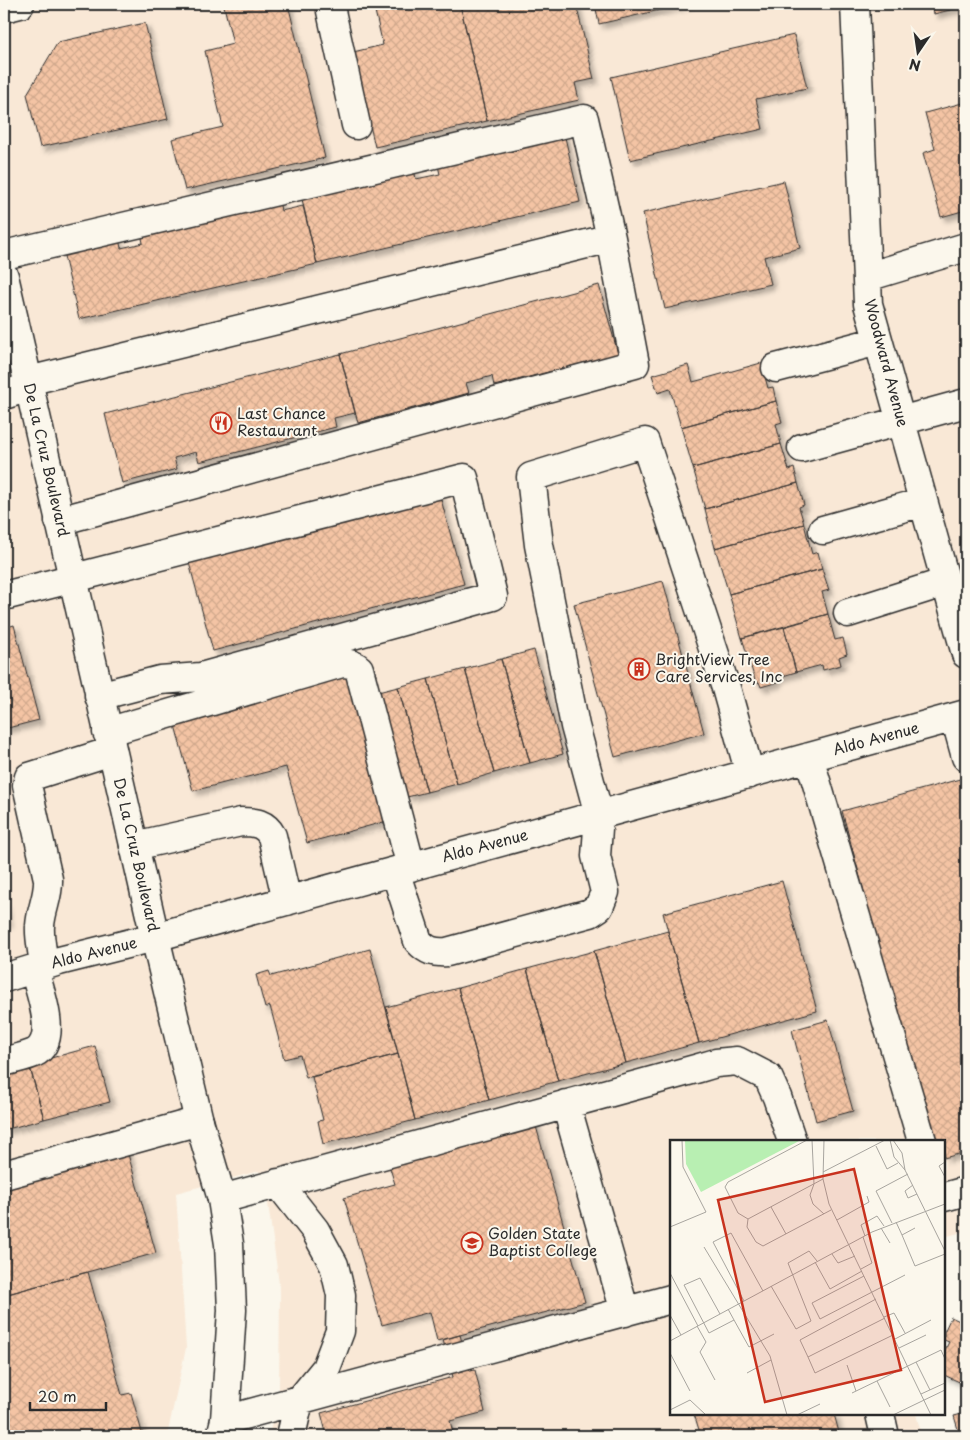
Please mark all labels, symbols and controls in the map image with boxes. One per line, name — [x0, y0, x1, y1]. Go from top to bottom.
north arrow — [892, 28, 942, 78]
text: N — [907, 54, 923, 77]
street label: Woodward Avenue — [859, 296, 916, 429]
street label: De La Cruz Boulevard — [19, 381, 76, 539]
place label: Last Chance Restaurant — [237, 401, 326, 441]
restaurant icon: Last Chance Restaurant — [209, 411, 233, 435]
place label: BrightView Tree Care Services, Inc — [655, 647, 782, 687]
building icon: BrightView Tree Care Services, Inc — [627, 657, 651, 681]
street label: Aldo Avenue — [830, 715, 921, 760]
street label: De La Cruz Boulevard — [109, 776, 166, 934]
street label: Aldo Avenue — [439, 822, 530, 867]
street label: Aldo Avenue — [48, 930, 139, 973]
inset map — [670, 1140, 945, 1415]
place label: Golden State Baptist College — [488, 1221, 597, 1261]
school or university icon: Golden State Baptist College — [460, 1231, 484, 1255]
scale bar — [30, 1380, 106, 1412]
text: 20 m — [38, 1384, 77, 1407]

